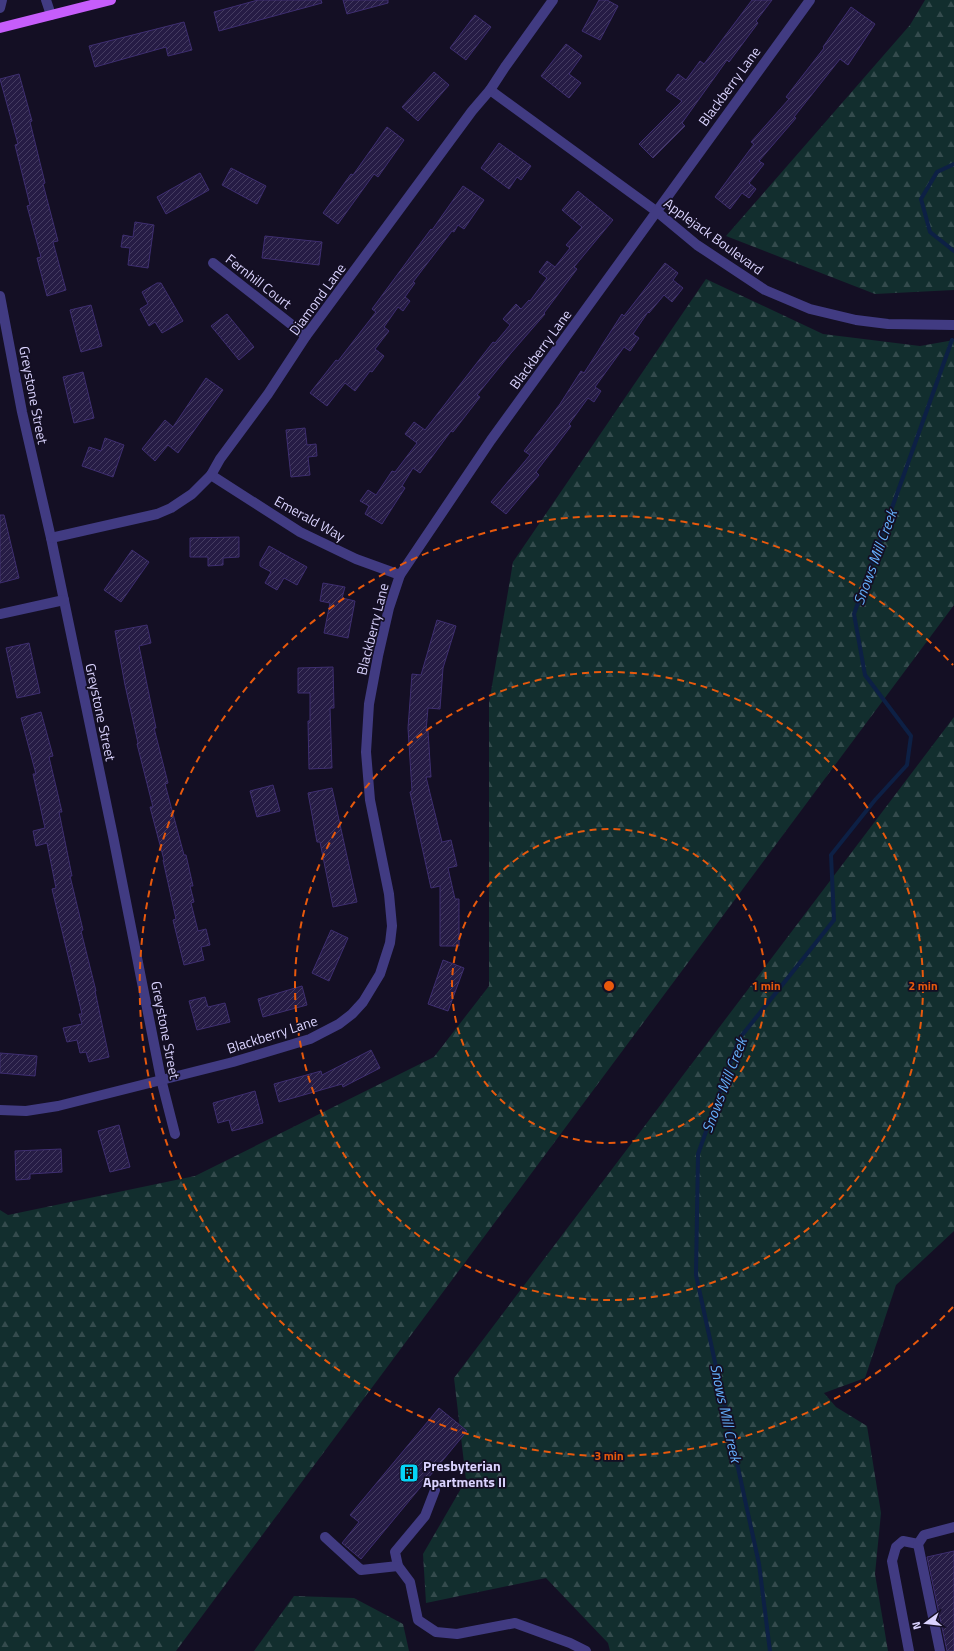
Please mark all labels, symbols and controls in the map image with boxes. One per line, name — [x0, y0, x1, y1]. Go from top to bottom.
street label: Blackberry Lane — [693, 42, 765, 130]
street label: Applejack Boulevard — [660, 193, 768, 279]
street label: Fernhill Court — [222, 248, 297, 314]
street label: Diamond Lane — [284, 259, 350, 339]
street label: Blackberry Lane — [504, 305, 576, 393]
street label: Greystone Street — [14, 344, 54, 446]
street label: Emerald Way — [271, 490, 349, 546]
water label: Snows Mill Creek — [847, 504, 904, 608]
street label: Blackberry Lane — [350, 581, 394, 677]
street label: Greystone Street — [80, 661, 122, 763]
text: 1 min — [751, 976, 781, 995]
text: 2 min — [908, 976, 938, 995]
street label: Greystone Street — [146, 979, 186, 1081]
centre of rings — [602, 979, 616, 993]
street label: Blackberry Lane — [224, 1009, 320, 1059]
water label: Snows Mill Creek — [695, 1032, 753, 1136]
water label: Snows Mill Creek — [704, 1362, 748, 1467]
text: 3 min — [594, 1446, 624, 1465]
place label: Presbyterian Apartments II — [423, 1455, 506, 1492]
building icon: Presbyterian Apartments II — [398, 1462, 420, 1484]
north arrow — [906, 1603, 946, 1643]
text: N — [908, 1620, 925, 1631]

